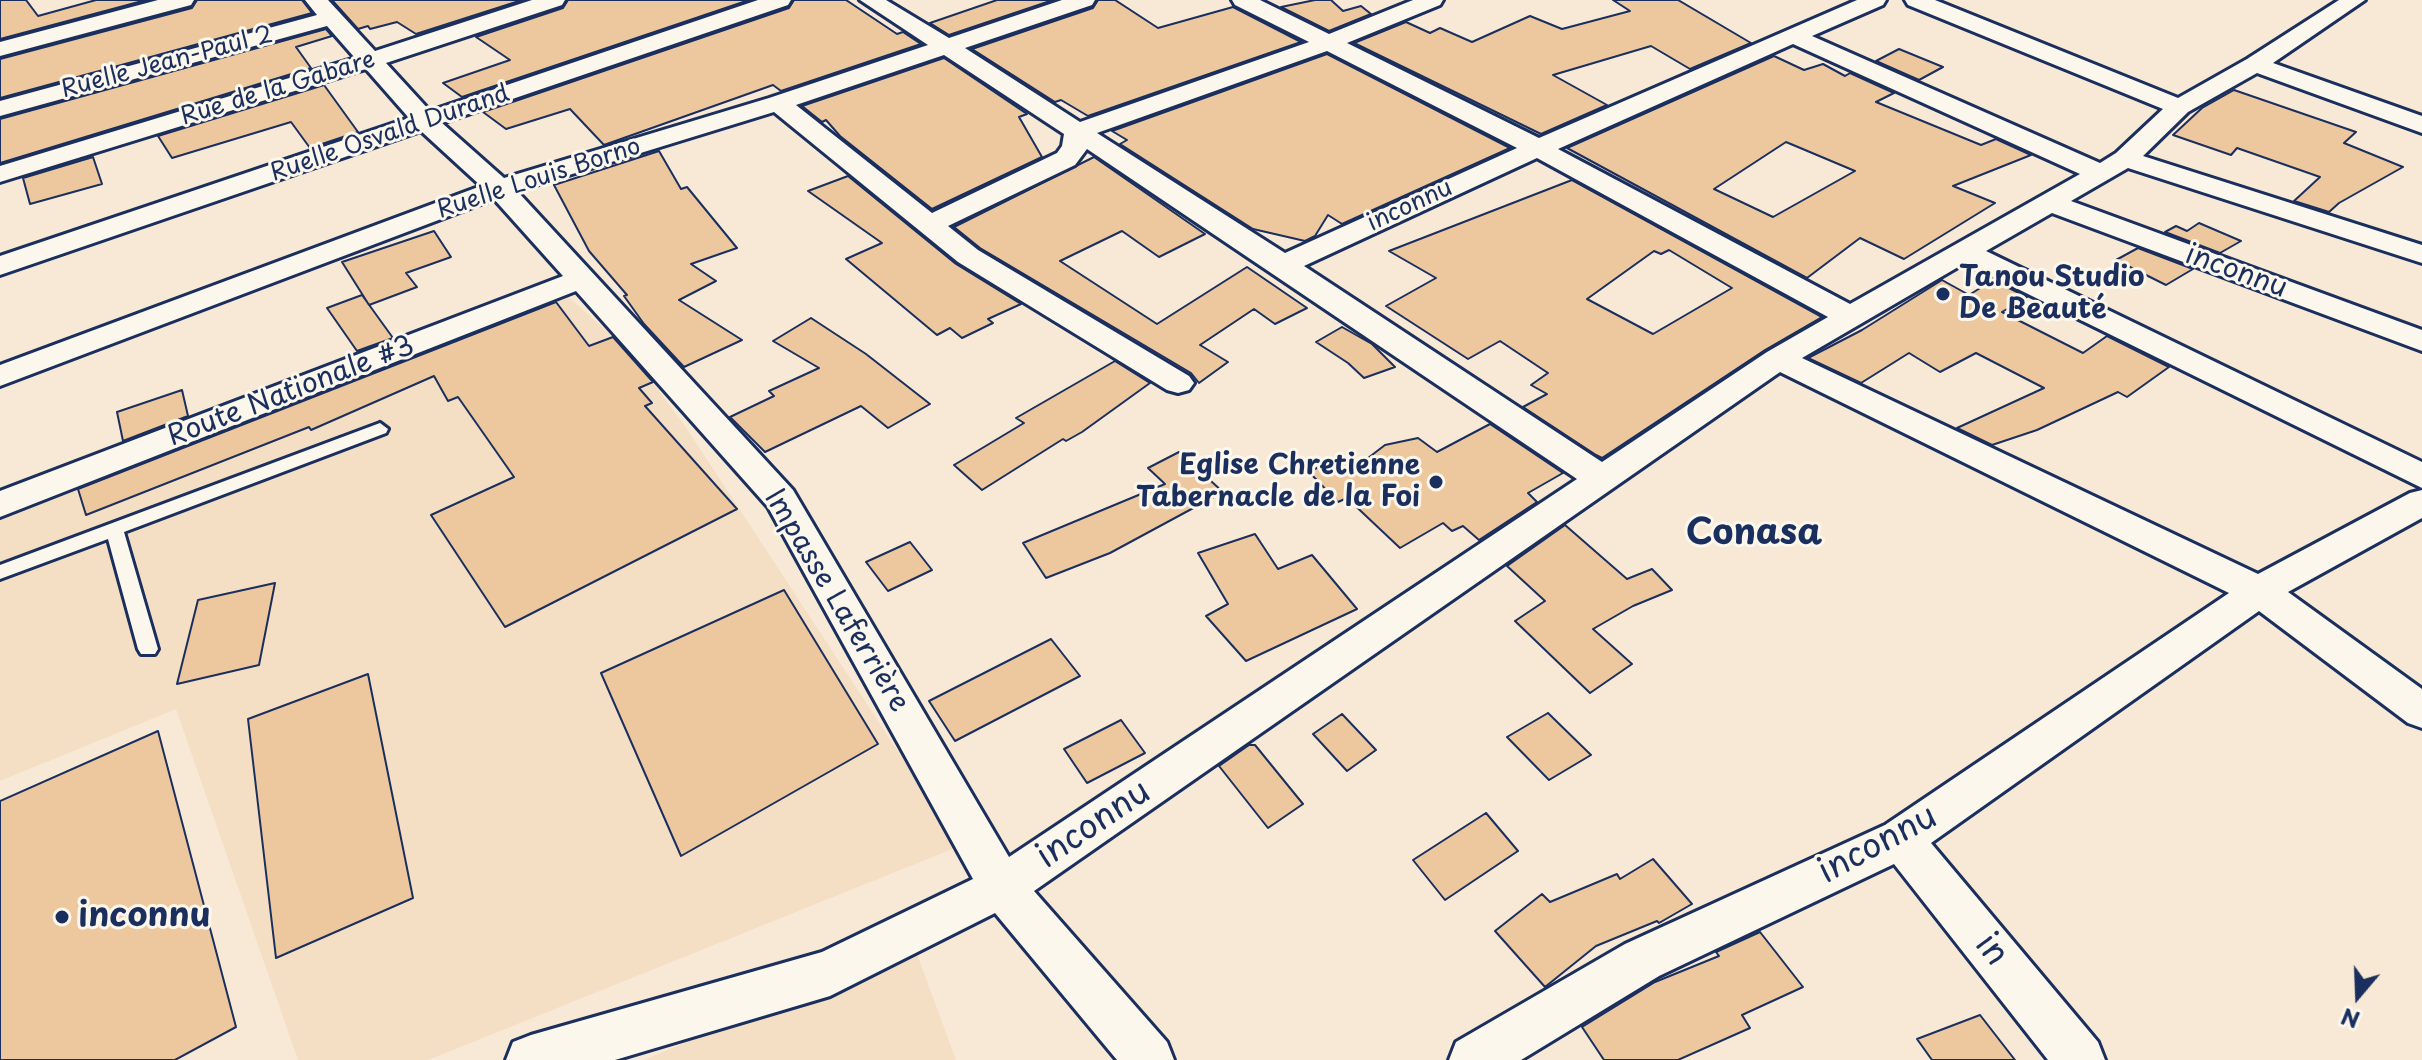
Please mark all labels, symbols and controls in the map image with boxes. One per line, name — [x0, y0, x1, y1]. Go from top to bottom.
street label: Ruelle Jean-Paul 2 — [58, 21, 276, 105]
street label: Rue de la Gabare — [177, 46, 379, 132]
street label: Ruelle Osvald Durand — [267, 80, 513, 188]
street label: Ruelle Louis Borno — [434, 133, 644, 225]
street label: inconnu — [1363, 174, 1457, 238]
street label: inconnu — [2181, 238, 2291, 306]
place label: Tanou Studio De Beauté — [1959, 261, 2144, 327]
marker: Tanou Studio De Beauté — [1934, 285, 1952, 303]
street label: Route Nationale #3 — [163, 330, 419, 454]
place label: Eglise Chretienne Tabernacle de la Foi — [1136, 449, 1420, 515]
marker: Eglise Chretienne Tabernacle de la Foi — [1427, 473, 1445, 491]
street label: Impasse Laferrière — [756, 484, 916, 718]
district label: Conasa — [1686, 512, 1822, 556]
street label: inconnu — [1029, 772, 1159, 878]
street label: inconnu — [1812, 797, 1944, 893]
place label: inconnu — [78, 897, 211, 937]
marker: inconnu — [53, 908, 71, 926]
street label: in — [1966, 926, 2016, 974]
north arrow — [2318, 956, 2398, 1036]
text: N — [2336, 1001, 2364, 1038]

